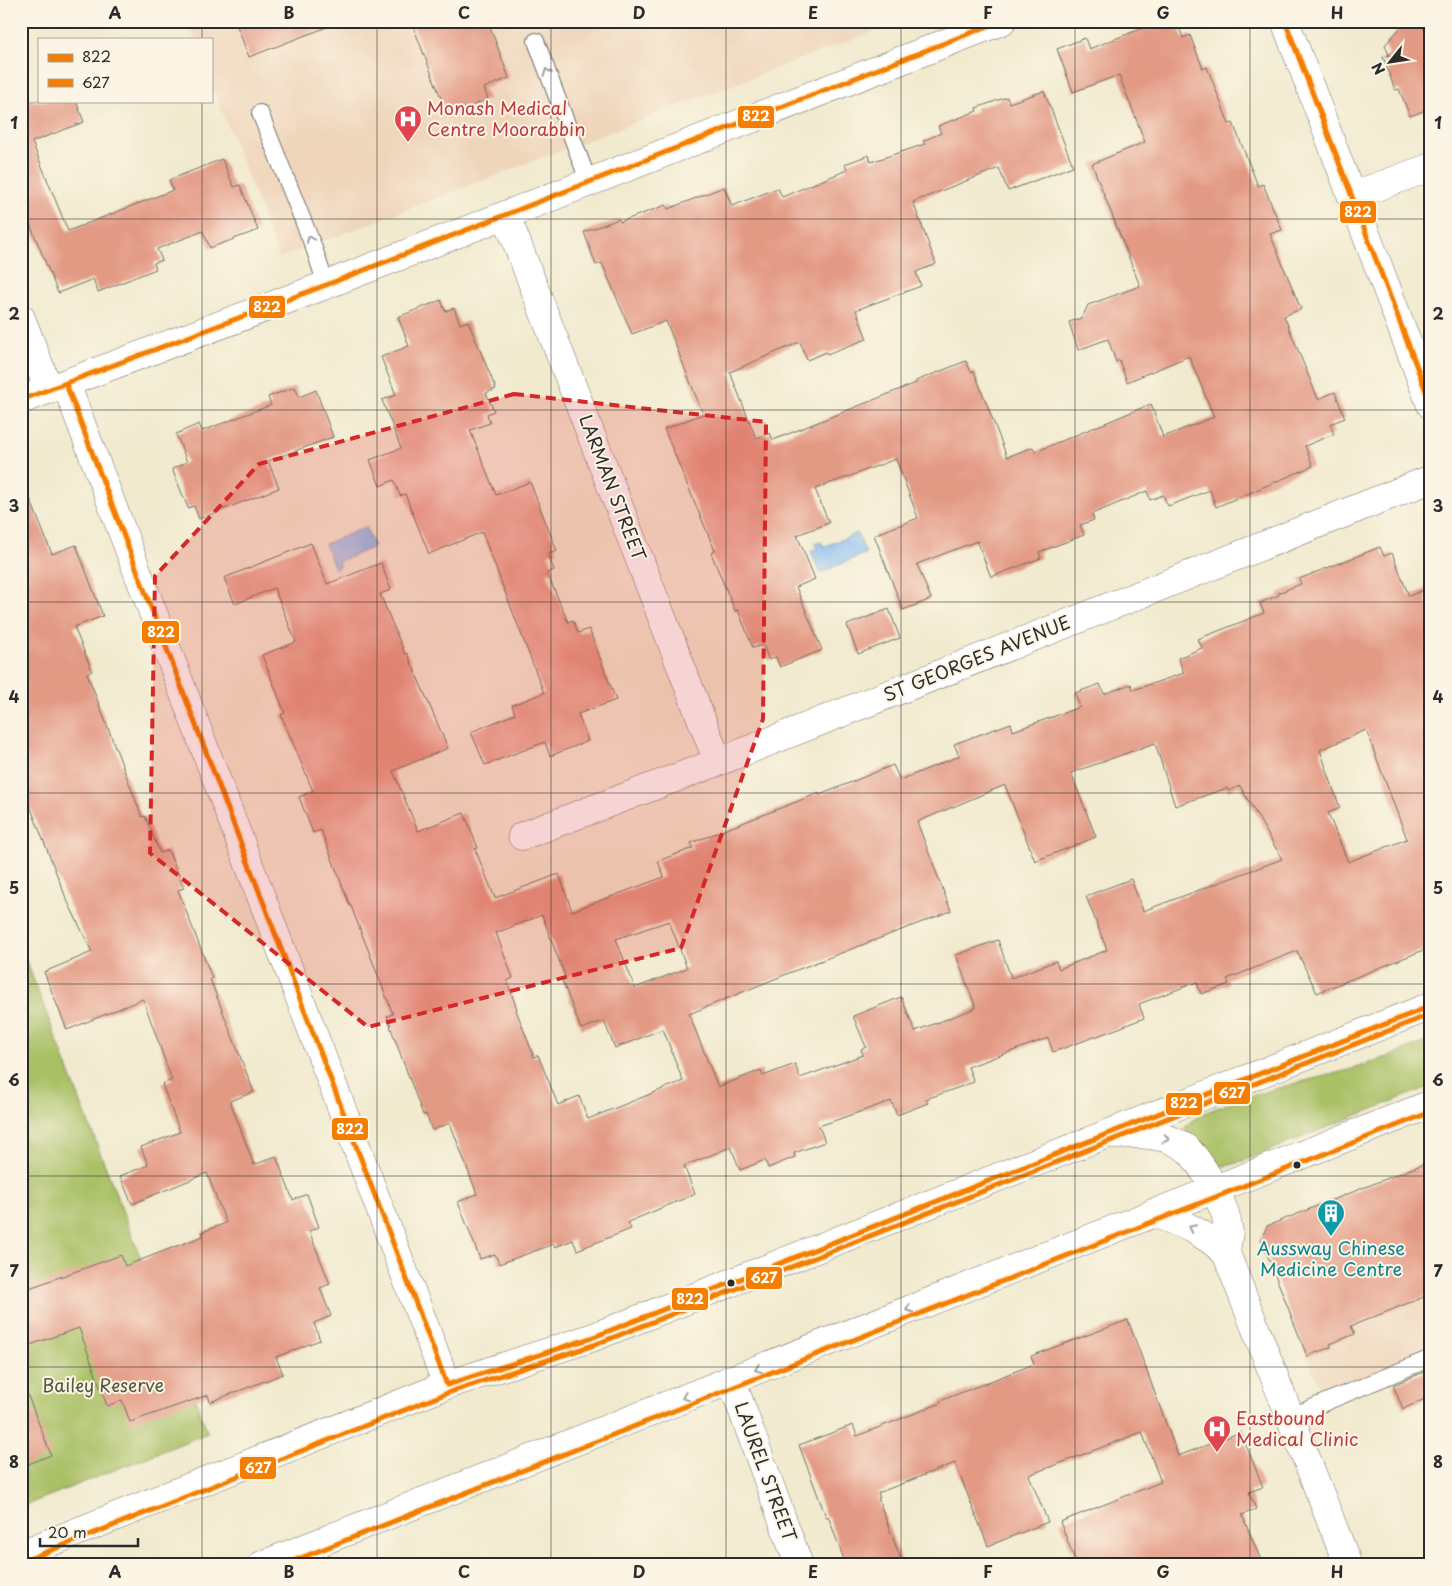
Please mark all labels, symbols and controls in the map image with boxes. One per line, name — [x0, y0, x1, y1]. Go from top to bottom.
text: A — [109, 0, 122, 24]
text: B — [284, 0, 295, 24]
text: C — [458, 0, 470, 24]
text: D — [633, 0, 645, 24]
text: E — [808, 0, 818, 24]
text: F — [983, 0, 993, 24]
text: G — [1156, 0, 1170, 24]
text: H — [1331, 0, 1343, 24]
legend — [38, 38, 212, 102]
north arrow — [1364, 38, 1414, 88]
text: 822 — [82, 44, 111, 67]
text: N — [1366, 59, 1390, 79]
one-way arrow — [543, 68, 553, 77]
text: 627 — [82, 70, 110, 93]
place label: Monash Medical Centre Moorabbin — [427, 94, 585, 142]
hospital icon: Monash Medical Centre Moorabbin — [393, 104, 423, 143]
line badge: 822 — [737, 105, 775, 129]
text: 822 — [742, 105, 770, 126]
text: 1 — [10, 110, 18, 134]
text: 1 — [1434, 110, 1442, 134]
line badge: 822 — [1339, 200, 1377, 224]
text: 822 — [1344, 201, 1372, 222]
one-way arrow — [306, 235, 316, 244]
line badge: 822 — [248, 295, 286, 319]
text: 822 — [253, 296, 281, 317]
text: 2 — [8, 301, 20, 325]
text: 2 — [1432, 301, 1444, 325]
street label: LARMAN STREET — [573, 411, 654, 565]
text: 3 — [9, 493, 19, 517]
text: 3 — [1433, 493, 1443, 517]
street label: ST GEORGES AVENUE — [879, 608, 1074, 708]
line badge: 822 — [141, 620, 180, 644]
text: 822 — [147, 621, 175, 642]
text: 4 — [9, 684, 20, 708]
text: 4 — [1433, 684, 1444, 708]
text: 5 — [9, 875, 19, 899]
text: 5 — [1433, 875, 1443, 899]
text: 6 — [8, 1067, 20, 1091]
text: 6 — [1432, 1067, 1444, 1091]
line badge: 627 — [1213, 1081, 1251, 1105]
text: 627 — [1219, 1082, 1246, 1103]
line badge: 822 — [1165, 1092, 1203, 1116]
text: 822 — [1170, 1092, 1198, 1113]
line badge: 822 — [331, 1117, 369, 1141]
text: 822 — [336, 1118, 364, 1139]
one-way arrow — [1161, 1134, 1169, 1144]
unlabelled marker — [1292, 1160, 1302, 1170]
building icon: Aussway Chinese Medicine Centre — [1316, 1198, 1346, 1237]
one-way arrow — [1188, 1224, 1197, 1235]
place label: Aussway Chinese Medicine Centre — [1257, 1234, 1405, 1282]
text: 7 — [9, 1258, 19, 1282]
text: 7 — [1433, 1258, 1443, 1282]
line badge: 627 — [745, 1266, 783, 1290]
text: 627 — [751, 1267, 778, 1288]
unlabelled marker — [726, 1278, 736, 1288]
line badge: 822 — [671, 1287, 709, 1311]
text: 822 — [676, 1288, 704, 1309]
one-way arrow — [905, 1303, 914, 1313]
one-way arrow — [754, 1363, 763, 1373]
park label: Bailey Reserve — [42, 1371, 164, 1398]
one-way arrow — [682, 1392, 690, 1402]
street label: LAUREL STREET — [729, 1398, 804, 1546]
place label: Eastbound Medical Clinic — [1236, 1404, 1358, 1452]
hospital icon: Eastbound Medical Clinic — [1202, 1414, 1232, 1453]
text: 8 — [9, 1449, 19, 1473]
text: 8 — [1433, 1449, 1443, 1473]
line badge: 627 — [239, 1456, 277, 1480]
text: 627 — [245, 1457, 272, 1478]
scale bar — [40, 1516, 138, 1548]
text: 20 m — [48, 1520, 87, 1543]
text: A — [109, 1559, 122, 1583]
text: B — [284, 1559, 295, 1583]
text: C — [458, 1559, 470, 1583]
text: D — [633, 1559, 645, 1583]
text: E — [808, 1559, 818, 1583]
text: F — [983, 1559, 993, 1583]
text: G — [1156, 1559, 1170, 1583]
text: H — [1331, 1559, 1343, 1583]

